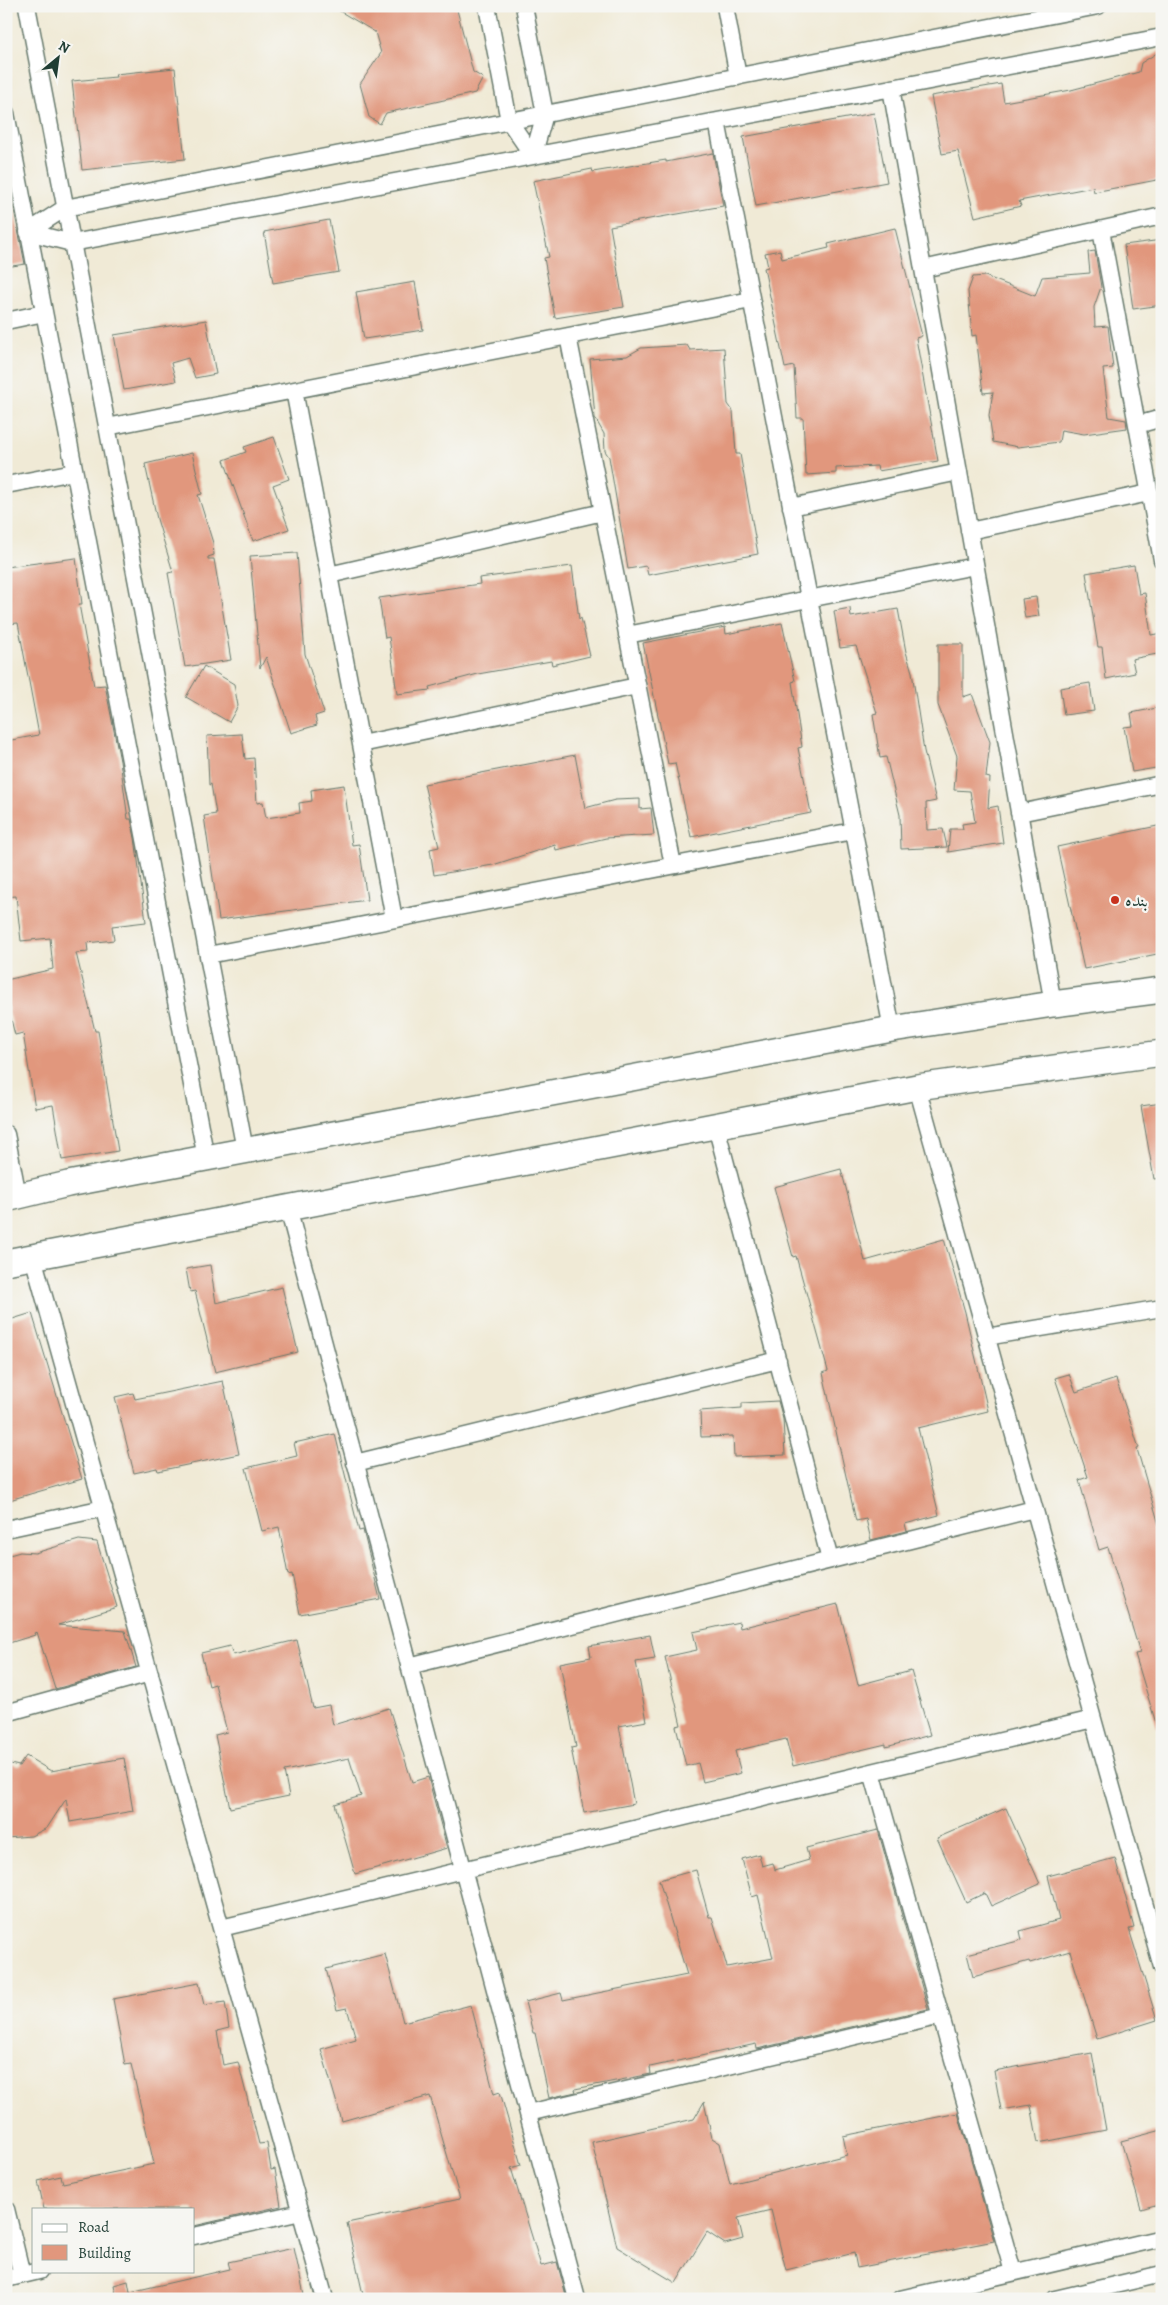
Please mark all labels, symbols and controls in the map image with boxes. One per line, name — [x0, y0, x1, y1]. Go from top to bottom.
north arrow — [32, 32, 82, 82]
text: N — [55, 36, 73, 58]
place label: بنده — [1125, 888, 1148, 912]
marker: بنده — [1109, 894, 1121, 906]
legend — [32, 2208, 195, 2272]
text: Road — [78, 2217, 110, 2237]
text: Building — [78, 2243, 131, 2263]

